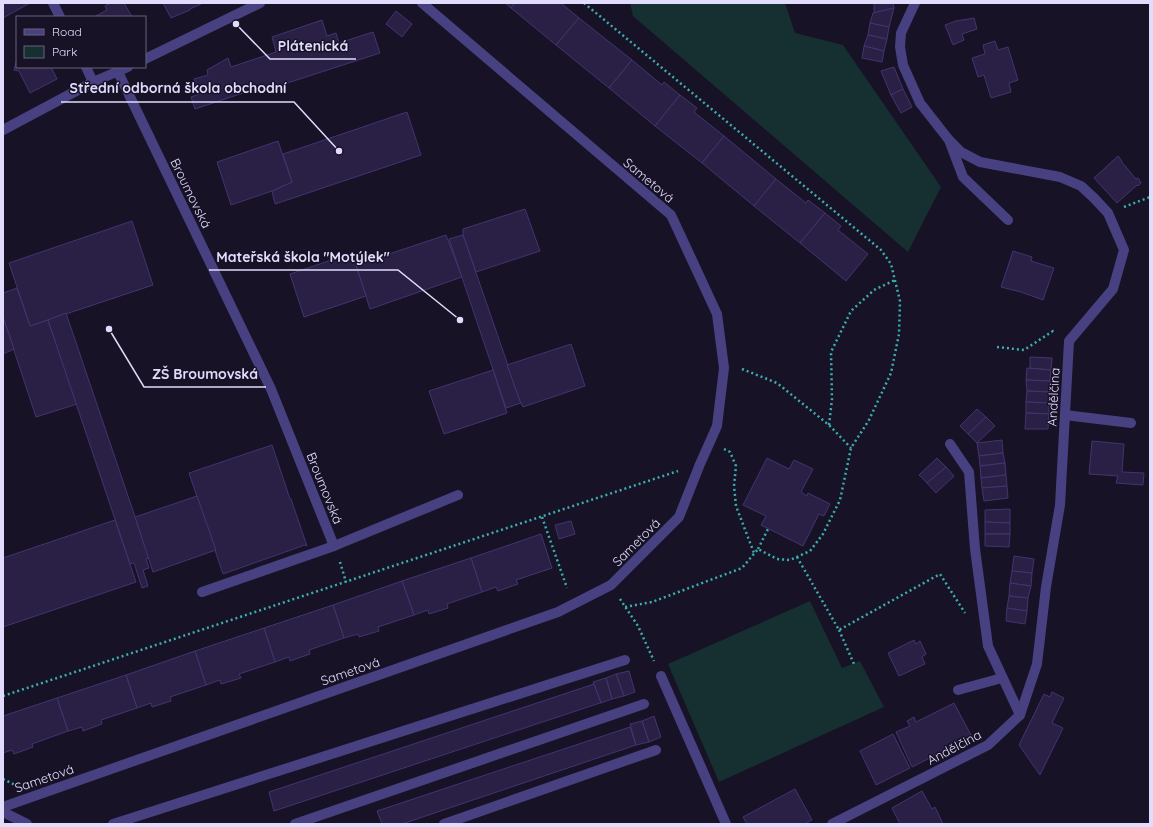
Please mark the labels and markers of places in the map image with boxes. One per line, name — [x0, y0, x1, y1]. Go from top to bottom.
callout: Plátenická — [270, 33, 356, 59]
callout: Střední odborná škola obchodní — [61, 76, 294, 102]
callout: Mateřská škola "Motýlek" — [209, 244, 398, 270]
callout: ZŠ Broumovská — [144, 361, 266, 387]

